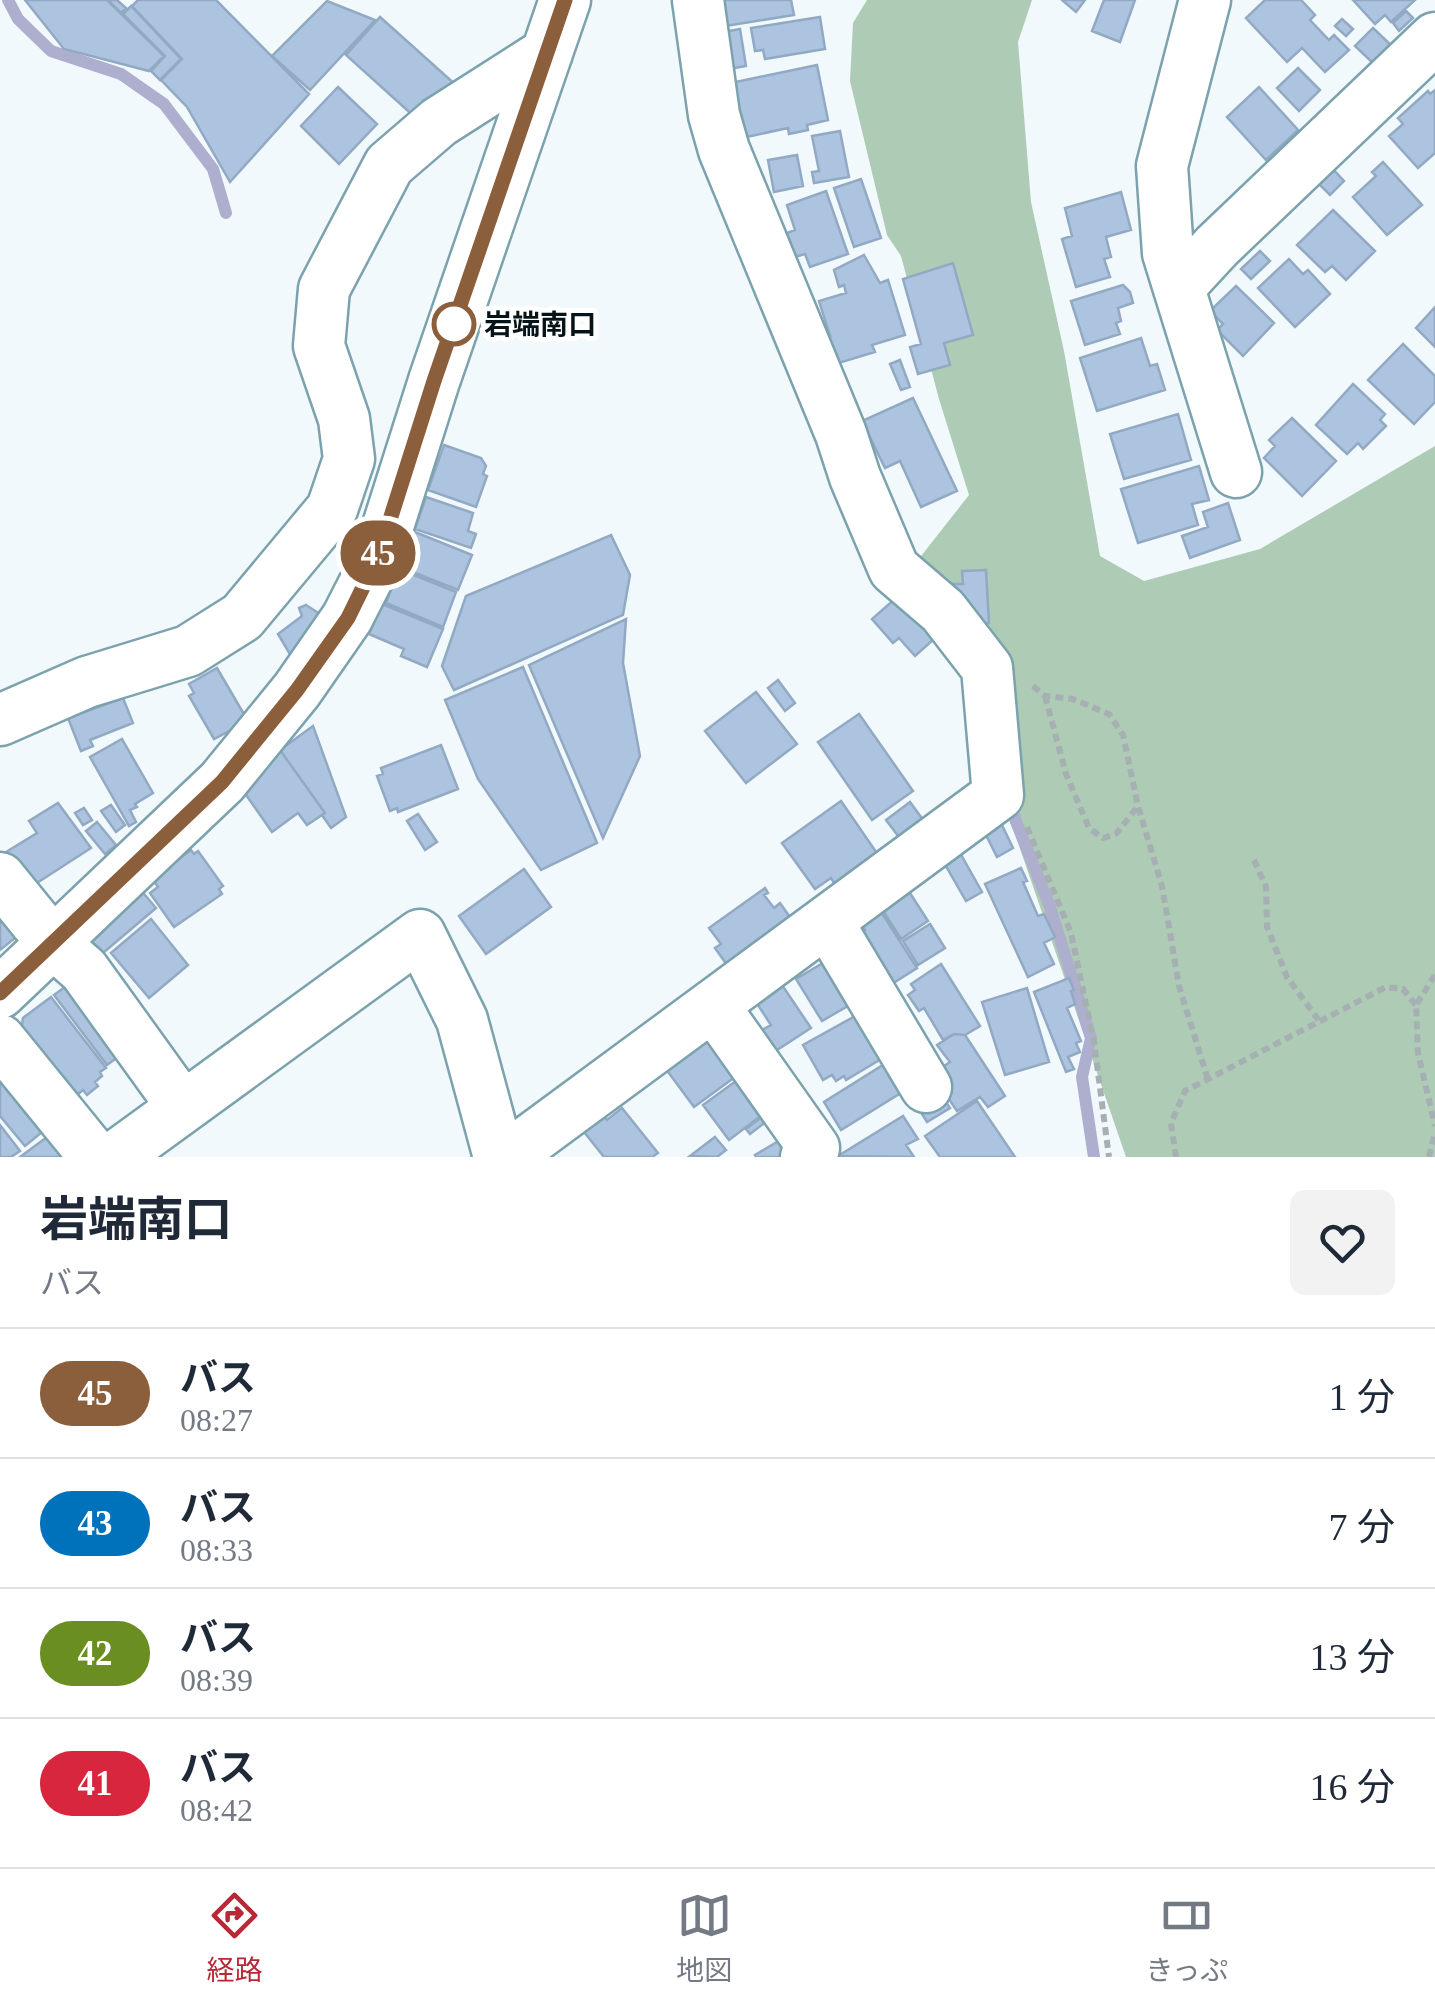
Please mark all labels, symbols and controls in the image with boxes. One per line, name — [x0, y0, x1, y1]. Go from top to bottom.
marker: 岩端南口 — [433, 303, 475, 345]
place label: 岩端南口 — [484, 309, 596, 340]
line badge: 45 — [333, 520, 423, 586]
text: 45 — [361, 534, 396, 573]
button: heart — [1290, 1190, 1395, 1295]
text: 岩端南口 — [40, 1193, 232, 1246]
text: バス — [40, 1265, 104, 1301]
text: バス — [180, 1357, 256, 1399]
text: 45 — [78, 1374, 113, 1413]
text: 1 分 — [1328, 1376, 1395, 1418]
text: 08:27 — [180, 1402, 253, 1438]
text: バス — [180, 1487, 256, 1529]
text: 43 — [78, 1504, 113, 1543]
text: 7 分 — [1328, 1506, 1395, 1548]
text: 08:33 — [180, 1532, 253, 1568]
text: バス — [180, 1617, 256, 1659]
text: 42 — [78, 1634, 113, 1673]
text: 13 分 — [1309, 1636, 1395, 1678]
text: 08:39 — [180, 1662, 253, 1698]
text: バス — [180, 1747, 256, 1789]
text: 41 — [78, 1764, 113, 1803]
text: 16 分 — [1309, 1766, 1395, 1808]
text: 08:42 — [180, 1792, 253, 1828]
tab: 経路 — [207, 1888, 263, 1988]
tab: 地図 — [676, 1888, 732, 1988]
tab: きっぷ — [1145, 1888, 1228, 1988]

